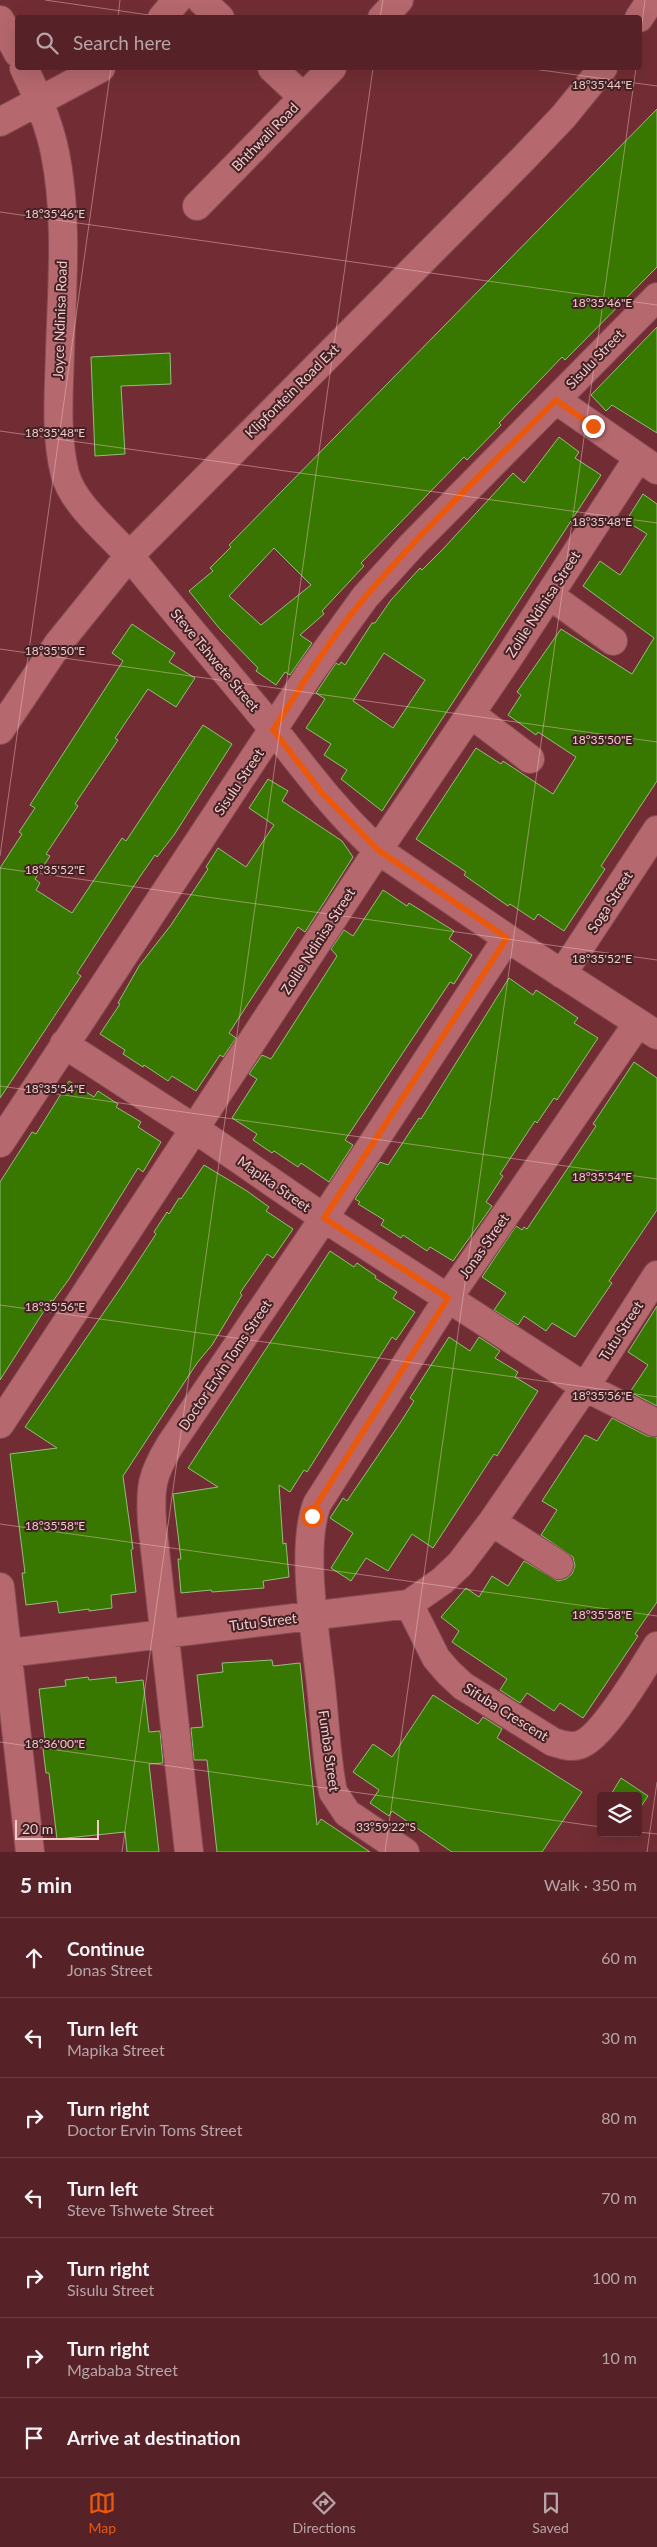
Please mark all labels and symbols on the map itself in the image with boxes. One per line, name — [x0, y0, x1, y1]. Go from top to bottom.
text: 18°35'44"E — [572, 77, 632, 92]
street label: Bhthwali Road — [228, 99, 302, 174]
text: 18°35'46"E — [25, 206, 85, 221]
street label: Joyce Ndinisa Road — [49, 260, 70, 379]
text: 18°35'46"E — [572, 295, 632, 310]
street label: Sisulu Street — [562, 325, 627, 392]
street label: Klipfontein Road Ext — [241, 340, 342, 441]
route end — [582, 415, 605, 438]
text: 18°35'48"E — [25, 425, 85, 440]
text: 18°35'48"E — [572, 514, 632, 529]
street label: Zolile Ndinisa Street — [502, 547, 583, 660]
street label: Steve Tshwete Street — [168, 605, 263, 714]
text: 18°35'50"E — [25, 643, 85, 658]
text: 18°35'50"E — [572, 732, 632, 747]
street label: Sisulu Street — [210, 745, 267, 818]
text: 18°35'52"E — [25, 862, 85, 877]
street label: Soga Street — [583, 868, 636, 936]
street label: Zolile Ndinisa Street — [277, 884, 358, 997]
text: 18°35'52"E — [572, 951, 632, 966]
text: 18°35'54"E — [25, 1081, 85, 1096]
street label: Mapika Street — [234, 1152, 314, 1215]
text: 18°35'54"E — [572, 1169, 632, 1184]
street label: Jonas Street — [455, 1210, 512, 1281]
street label: Doctor Ervin Toms Street — [175, 1296, 275, 1433]
street label: Tutu Street — [595, 1298, 646, 1364]
text: 18°35'56"E — [25, 1299, 85, 1314]
text: 18°35'56"E — [572, 1388, 632, 1403]
route start — [301, 1505, 324, 1528]
text: 18°35'58"E — [25, 1518, 85, 1533]
text: 18°35'58"E — [572, 1607, 632, 1622]
street label: Tutu Street — [228, 1609, 298, 1634]
street label: Sifuba Crescent — [461, 1679, 552, 1744]
street label: Fumba Street — [315, 1709, 344, 1793]
text: 18°36'00"E — [25, 1736, 85, 1751]
scale bar — [15, 1817, 99, 1840]
text: 33°59'22"S — [356, 1819, 416, 1834]

